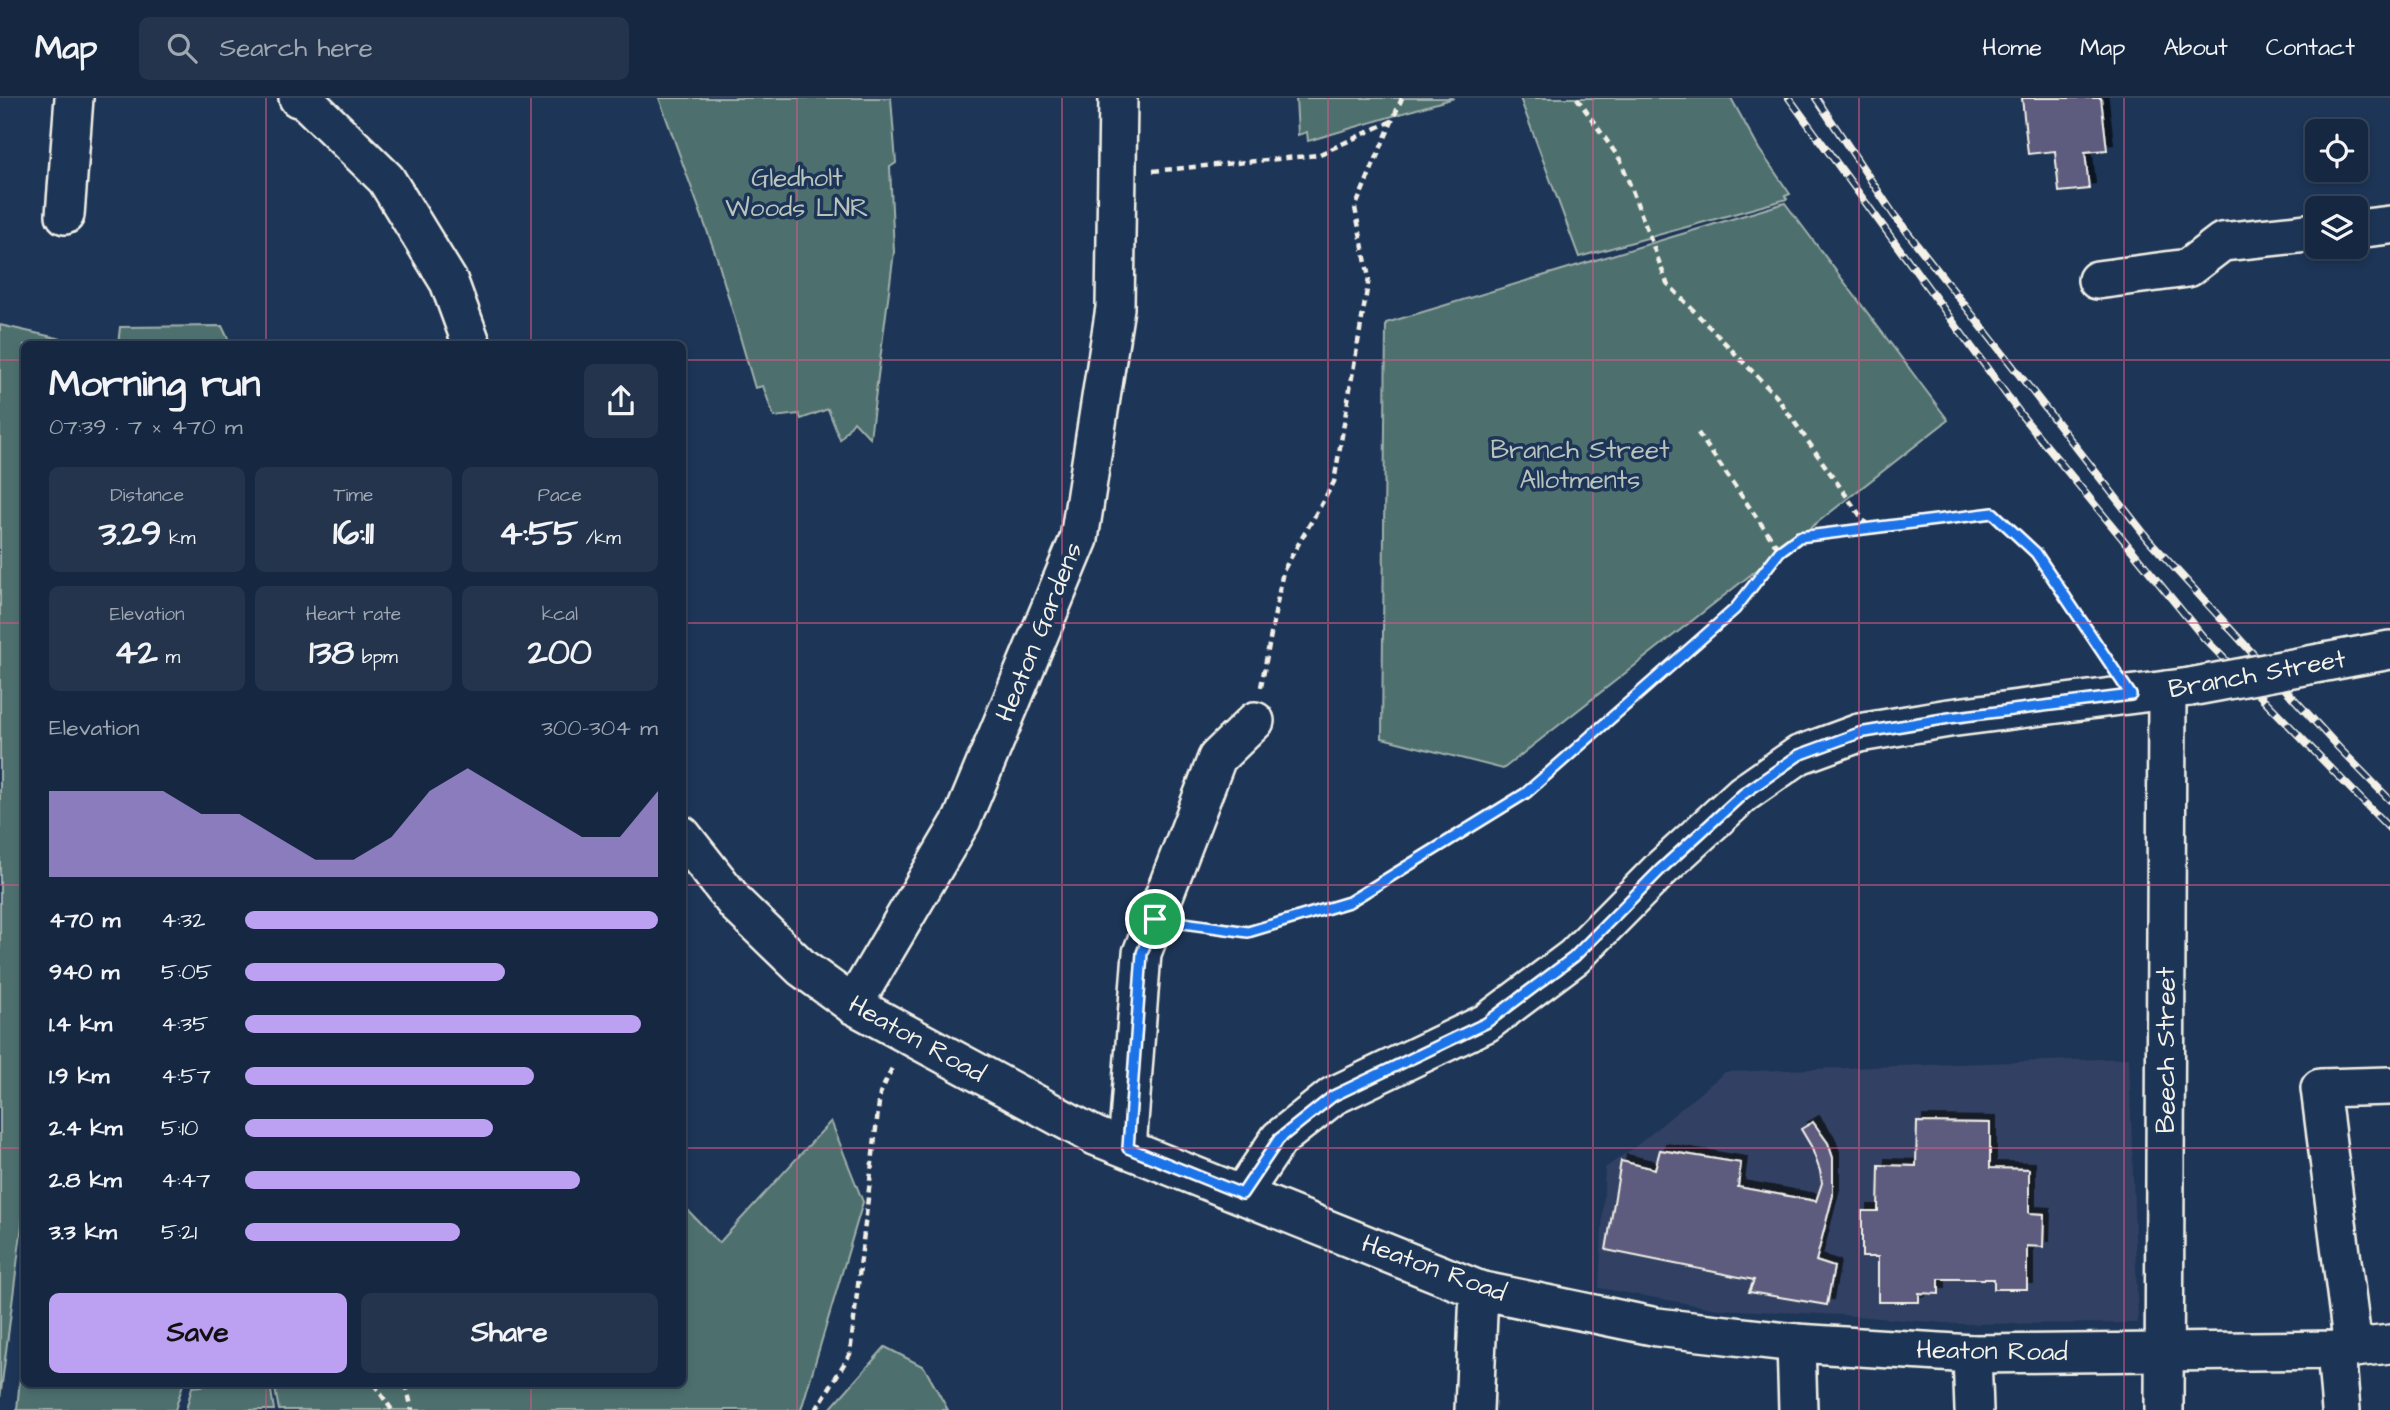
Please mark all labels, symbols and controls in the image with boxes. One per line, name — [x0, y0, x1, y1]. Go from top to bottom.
search box — [139, 17, 629, 80]
text: Map — [35, 25, 97, 71]
icon: search — [163, 29, 201, 67]
text: Search here — [219, 30, 373, 66]
text: Home — [1982, 31, 2042, 65]
text: Map — [2080, 31, 2125, 65]
text: About — [2163, 31, 2228, 65]
text: Contact — [2266, 31, 2355, 65]
map controls — [2305, 119, 2368, 259]
button: locate — [2305, 119, 2368, 182]
park label: Gledholt Woods LNR — [725, 160, 869, 226]
button: layers — [2305, 196, 2368, 259]
text: Morning run — [49, 359, 261, 411]
button: share — [584, 364, 658, 438]
text: 07:39 · 7 × 470 m — [49, 411, 243, 443]
park label: Branch Street Allotments — [1490, 432, 1670, 498]
text: Distance — [110, 482, 184, 509]
text: Time — [334, 482, 373, 509]
text: Pace — [538, 482, 582, 509]
text: 3.29 — [99, 509, 161, 558]
text: 16:11 — [333, 509, 374, 558]
text: 4:55 — [499, 509, 578, 558]
text: km — [161, 525, 196, 552]
text: /km — [578, 525, 621, 552]
street label: Heaton Gardens — [987, 537, 1091, 727]
text: Elevation — [110, 601, 185, 628]
text: Heart rate — [306, 601, 401, 628]
text: kcal — [542, 601, 578, 628]
text: 42 — [114, 628, 158, 677]
text: 138 — [309, 628, 354, 677]
text: 200 — [528, 628, 592, 677]
street label: Branch Street — [2166, 641, 2349, 707]
text: m — [158, 644, 180, 671]
text: bpm — [354, 644, 398, 671]
text: Elevation — [49, 712, 140, 744]
text: 300–304 m — [541, 712, 658, 744]
pin — [1125, 889, 1185, 949]
icon: arrive — [1136, 900, 1174, 938]
text: 470 m — [49, 904, 120, 936]
text: 4:32 — [161, 904, 205, 936]
text: 940 m — [49, 956, 119, 988]
text: 5:05 — [161, 956, 212, 988]
street label: Beech Street — [2148, 966, 2184, 1133]
street label: Heaton Road — [842, 987, 992, 1091]
text: 1.4 km — [49, 1008, 112, 1040]
text: 4:35 — [161, 1008, 208, 1040]
text: 1.9 km — [49, 1060, 110, 1092]
text: 4:57 — [161, 1060, 211, 1092]
text: 2.4 km — [49, 1112, 122, 1144]
text: 5:10 — [161, 1112, 199, 1144]
text: 2.8 km — [49, 1164, 122, 1196]
text: 4:47 — [161, 1164, 210, 1196]
text: 3.3 km — [49, 1216, 117, 1248]
text: 5:21 — [161, 1216, 197, 1248]
street label: Heaton Road — [1357, 1225, 1511, 1311]
button: Save — [49, 1293, 347, 1373]
button: Share — [361, 1293, 658, 1373]
street label: Heaton Road — [1916, 1332, 2068, 1370]

